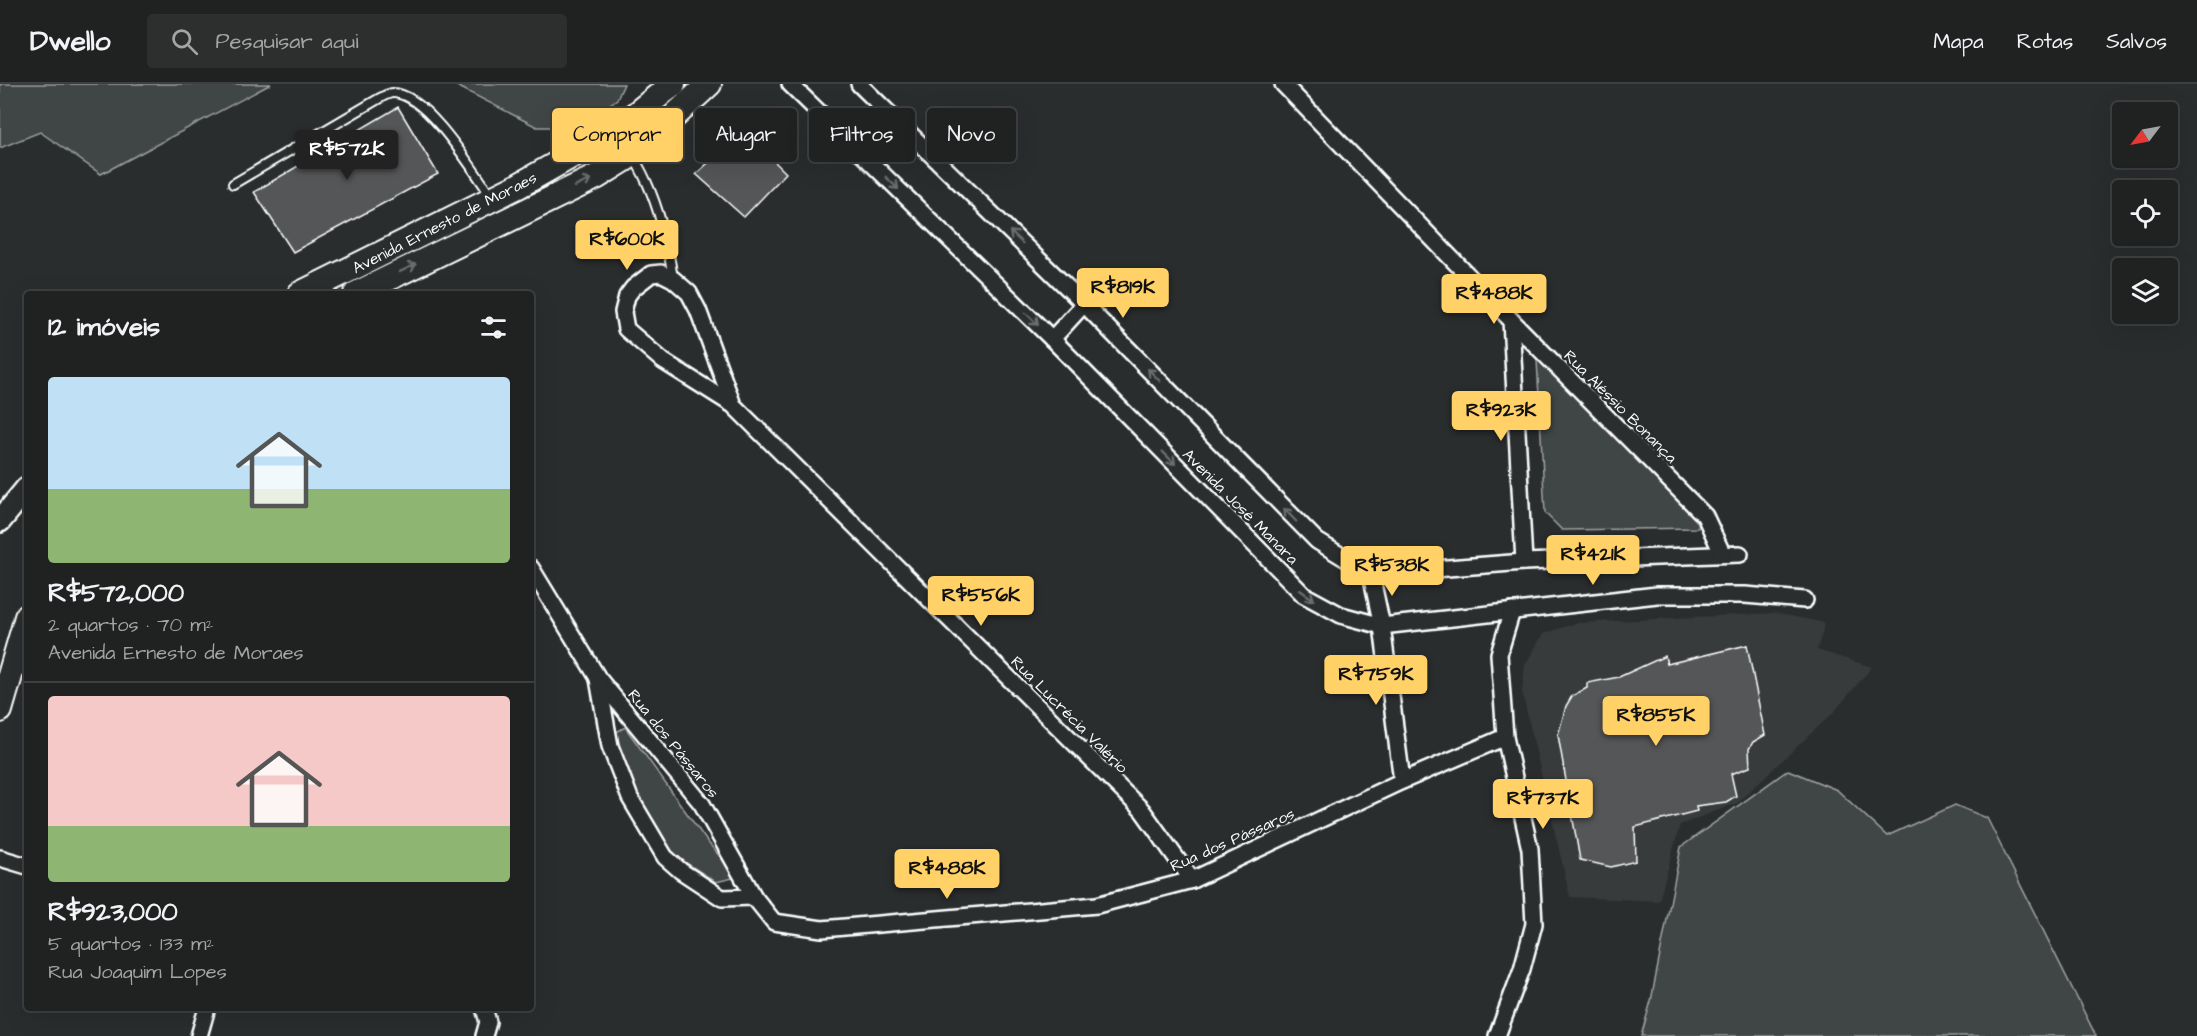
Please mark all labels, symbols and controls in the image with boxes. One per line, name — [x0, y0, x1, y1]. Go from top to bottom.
search box — [147, 14, 567, 68]
text: Dwello — [30, 22, 111, 61]
icon: search — [168, 25, 201, 58]
text: Pesquisar aqui — [216, 26, 358, 57]
text: Mapa — [1933, 27, 1984, 56]
text: Rotas — [2017, 27, 2073, 56]
text: Salvos — [2106, 27, 2167, 56]
north arrow — [2112, 102, 2178, 168]
map controls — [2112, 102, 2178, 324]
chip: Comprar — [552, 108, 683, 162]
chip: Alugar — [695, 108, 797, 162]
chip: Filtros — [809, 108, 915, 162]
chip: Novo — [927, 108, 1016, 162]
pin: R$572K — [298, 130, 396, 181]
text: R$572K — [309, 135, 385, 163]
street label: Avenida Ernesto de Moraes — [348, 167, 541, 279]
one-way arrow — [574, 176, 592, 188]
one-way arrow — [885, 176, 900, 191]
button: locate — [2112, 180, 2178, 246]
pin: R$600K — [578, 220, 676, 271]
text: R$600K — [589, 225, 665, 253]
one-way arrow — [1009, 230, 1024, 245]
button: layers — [2112, 258, 2178, 324]
one-way arrow — [399, 262, 417, 274]
pin: R$819K — [1074, 268, 1172, 319]
text: R$819K — [1091, 273, 1155, 301]
pin: R$488K — [1445, 274, 1543, 325]
text: R$488K — [1455, 279, 1533, 307]
text: 12 imóveis — [48, 309, 160, 345]
icon: filters — [477, 311, 510, 344]
one-way arrow — [1024, 312, 1039, 326]
street label: Rua Aléssio Bonança — [1559, 345, 1682, 468]
one-way arrow — [1147, 368, 1162, 383]
pin: R$923K — [1452, 391, 1550, 442]
text: R$923K — [1466, 396, 1536, 424]
icon: home — [225, 416, 333, 524]
street label: Avenida José Manara — [1178, 444, 1303, 569]
one-way arrow — [1162, 451, 1177, 465]
one-way arrow — [1283, 507, 1298, 522]
pin: R$421K — [1544, 535, 1642, 586]
text: R$421K — [1560, 540, 1626, 568]
pin: R$538K — [1343, 546, 1441, 597]
text: R$538K — [1355, 551, 1429, 579]
text: R$572,000 — [48, 575, 184, 611]
pin: R$556K — [932, 576, 1030, 627]
text: R$556K — [942, 581, 1020, 609]
one-way arrow — [1299, 589, 1315, 601]
text: 2 quartos · 70 m² — [48, 611, 213, 639]
text: Avenida Ernesto de Moraes — [48, 639, 304, 667]
street label: Rua Lucrécia Valério — [1006, 651, 1133, 778]
pin: R$759K — [1327, 655, 1425, 706]
text: R$759K — [1338, 660, 1414, 688]
street label: Rua dos Pássaros — [622, 685, 724, 803]
pin: R$855K — [1607, 696, 1705, 747]
text: R$855K — [1617, 701, 1695, 729]
icon: home — [225, 735, 333, 843]
pin: R$737K — [1494, 779, 1592, 830]
text: R$737K — [1507, 784, 1579, 812]
street label: Rua dos Pássaros — [1167, 803, 1298, 877]
pin: R$488K — [898, 849, 996, 900]
text: R$488K — [908, 854, 986, 882]
text: R$923,000 — [48, 894, 178, 930]
text: 5 quartos · 133 m² — [48, 930, 214, 958]
text: Rua Joaquim Lopes — [48, 958, 227, 986]

